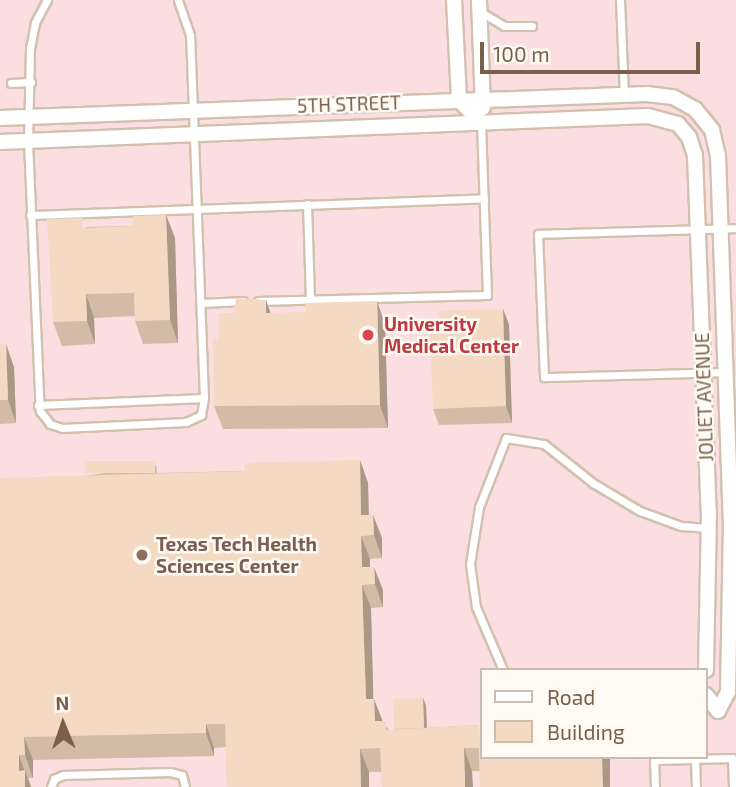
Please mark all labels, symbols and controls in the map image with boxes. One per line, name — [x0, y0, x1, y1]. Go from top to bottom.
scale bar — [484, 28, 704, 72]
text: 100 m — [493, 41, 550, 66]
street label: 5TH STREET — [297, 91, 401, 117]
place label: University Medical Center — [384, 313, 519, 357]
marker: University Medical Center — [358, 325, 378, 345]
street label: JOLIET AVENUE — [690, 332, 718, 462]
place label: Texas Tech Health Sciences Center — [156, 533, 317, 577]
marker: Texas Tech Health Sciences Center — [134, 547, 150, 563]
legend — [480, 668, 708, 759]
text: Road — [547, 684, 595, 709]
north arrow — [28, 689, 98, 759]
text: N — [55, 691, 70, 714]
text: Building — [547, 719, 625, 744]

